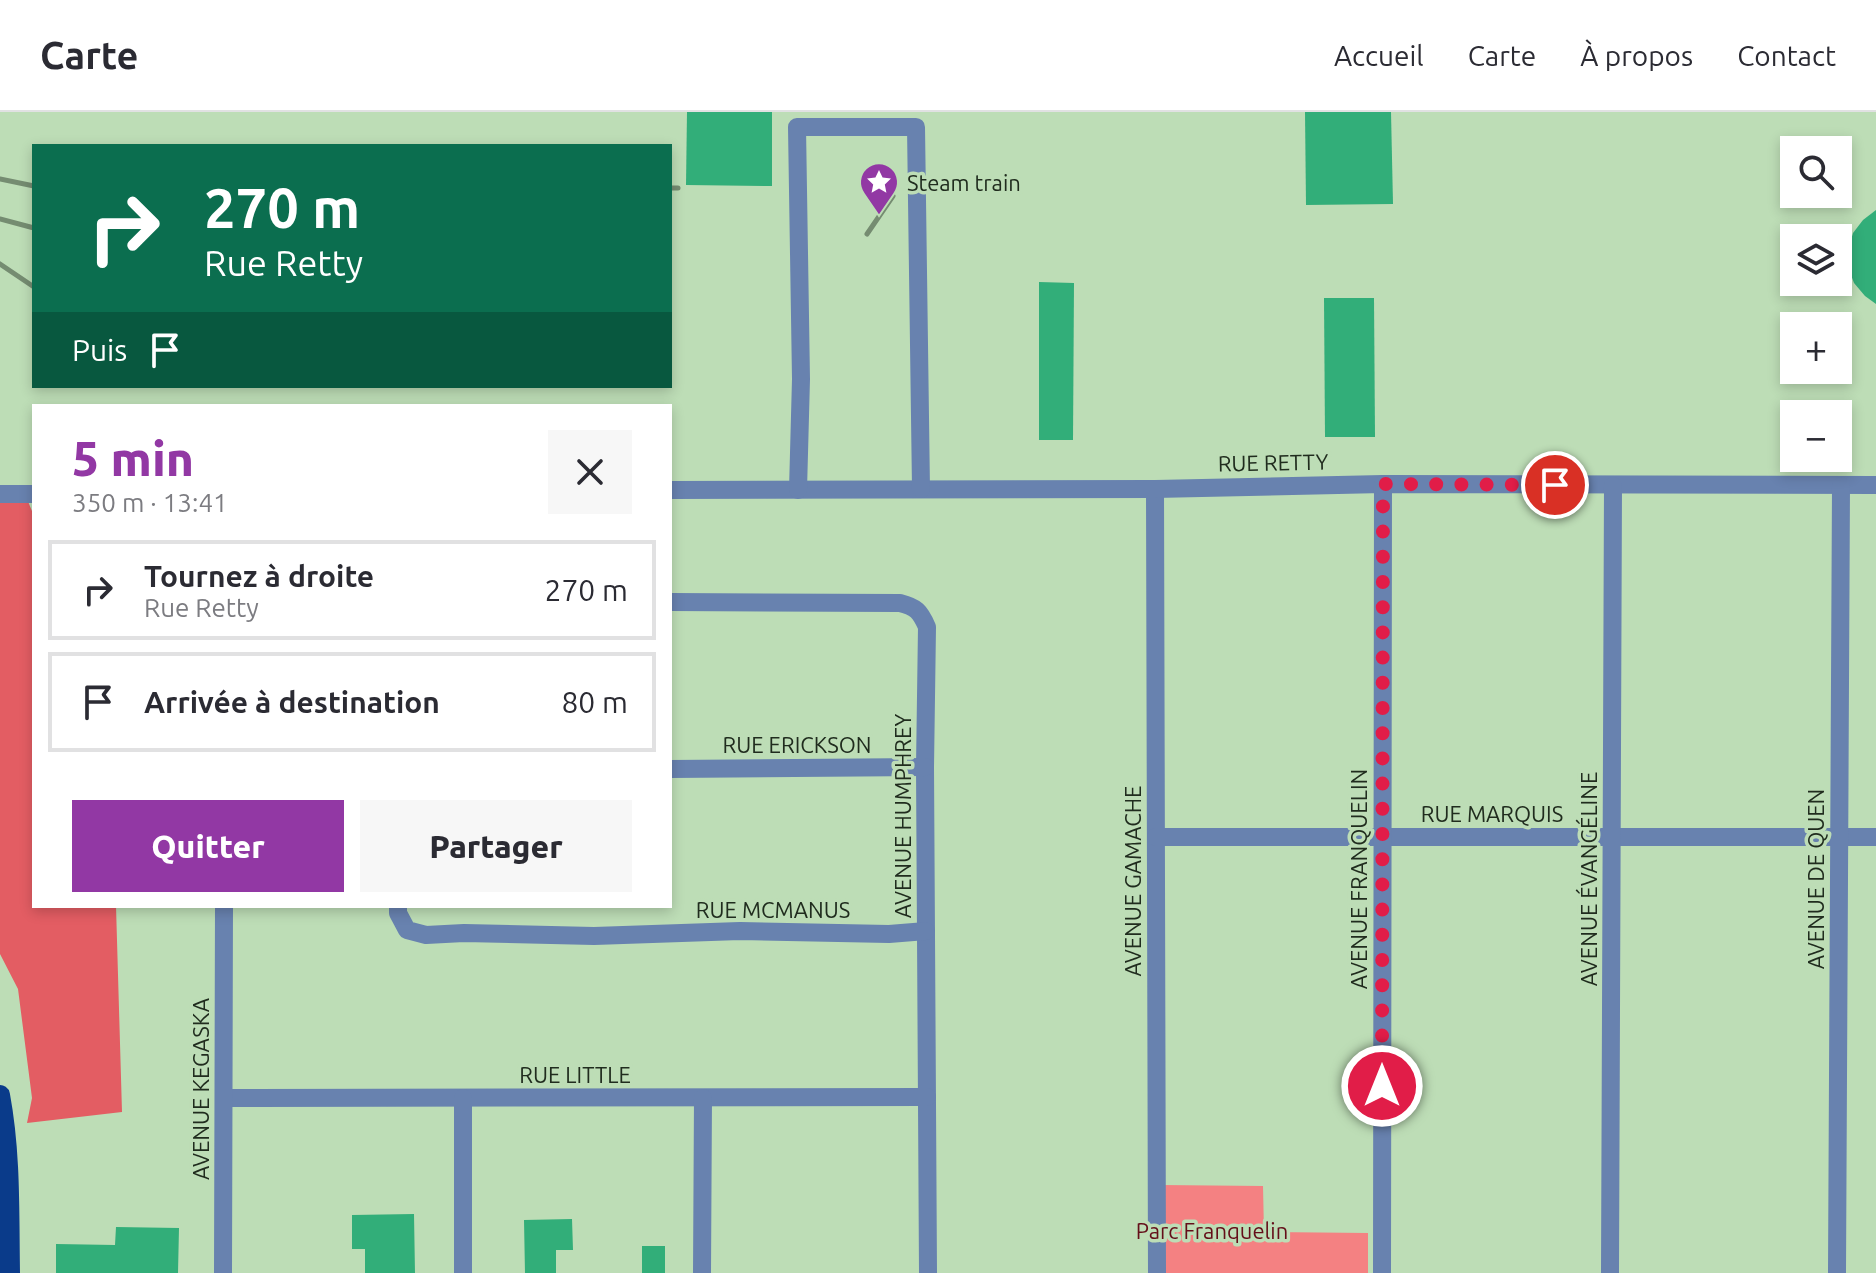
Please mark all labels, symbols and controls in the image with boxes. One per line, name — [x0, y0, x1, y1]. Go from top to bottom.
text: Carte — [40, 34, 139, 76]
text: Accueil — [1334, 40, 1424, 71]
text: Carte — [1468, 40, 1536, 71]
text: À propos — [1580, 40, 1693, 71]
text: Contact — [1737, 40, 1836, 71]
map controls — [1780, 136, 1852, 472]
button: search — [1780, 136, 1852, 208]
place icon: Steam train — [858, 161, 900, 216]
place label: Steam train — [907, 170, 1021, 195]
icon: right — [72, 176, 176, 280]
text: 270 m — [204, 176, 360, 239]
button: layers — [1780, 224, 1852, 296]
text: Rue Retty — [204, 242, 363, 283]
button: + — [1780, 312, 1852, 384]
icon: arrive — [143, 328, 187, 372]
text: Puis — [72, 333, 127, 367]
button: − — [1780, 400, 1852, 472]
button: close — [548, 430, 632, 514]
text: 5 min — [72, 431, 194, 485]
street label: RUE RETTY — [1218, 449, 1329, 475]
pin — [1521, 451, 1589, 519]
icon: arrive — [1533, 463, 1577, 507]
text: 350 m · 13:41 — [72, 488, 228, 517]
text: Tournez à droite — [144, 559, 374, 593]
icon: right — [76, 568, 120, 612]
text: 270 m — [544, 573, 628, 607]
text: Rue Retty — [144, 593, 259, 622]
icon: arrive — [76, 680, 120, 724]
text: Arrivée à destination — [144, 685, 440, 719]
text: 80 m — [561, 685, 628, 719]
street label: AVENUE HUMPHREY — [890, 714, 915, 918]
street label: RUE ERICKSON — [722, 732, 872, 757]
street label: AVENUE FRANQUELIN — [1346, 769, 1371, 989]
street label: AVENUE ÉVANGÉLINE — [1575, 772, 1601, 986]
street label: AVENUE GAMACHE — [1120, 786, 1145, 976]
street label: AVENUE DE QUEN — [1803, 789, 1828, 969]
button: Quitter — [72, 800, 344, 892]
button: Partager — [360, 800, 632, 892]
street label: RUE MARQUIS — [1421, 801, 1563, 826]
street label: RUE MCMANUS — [696, 897, 850, 922]
street label: AVENUE KEGASKA — [188, 997, 213, 1180]
position arrow — [1340, 1044, 1424, 1128]
street label: RUE LITTLE — [519, 1062, 631, 1087]
park label: Parc Franquelin — [1136, 1218, 1288, 1243]

